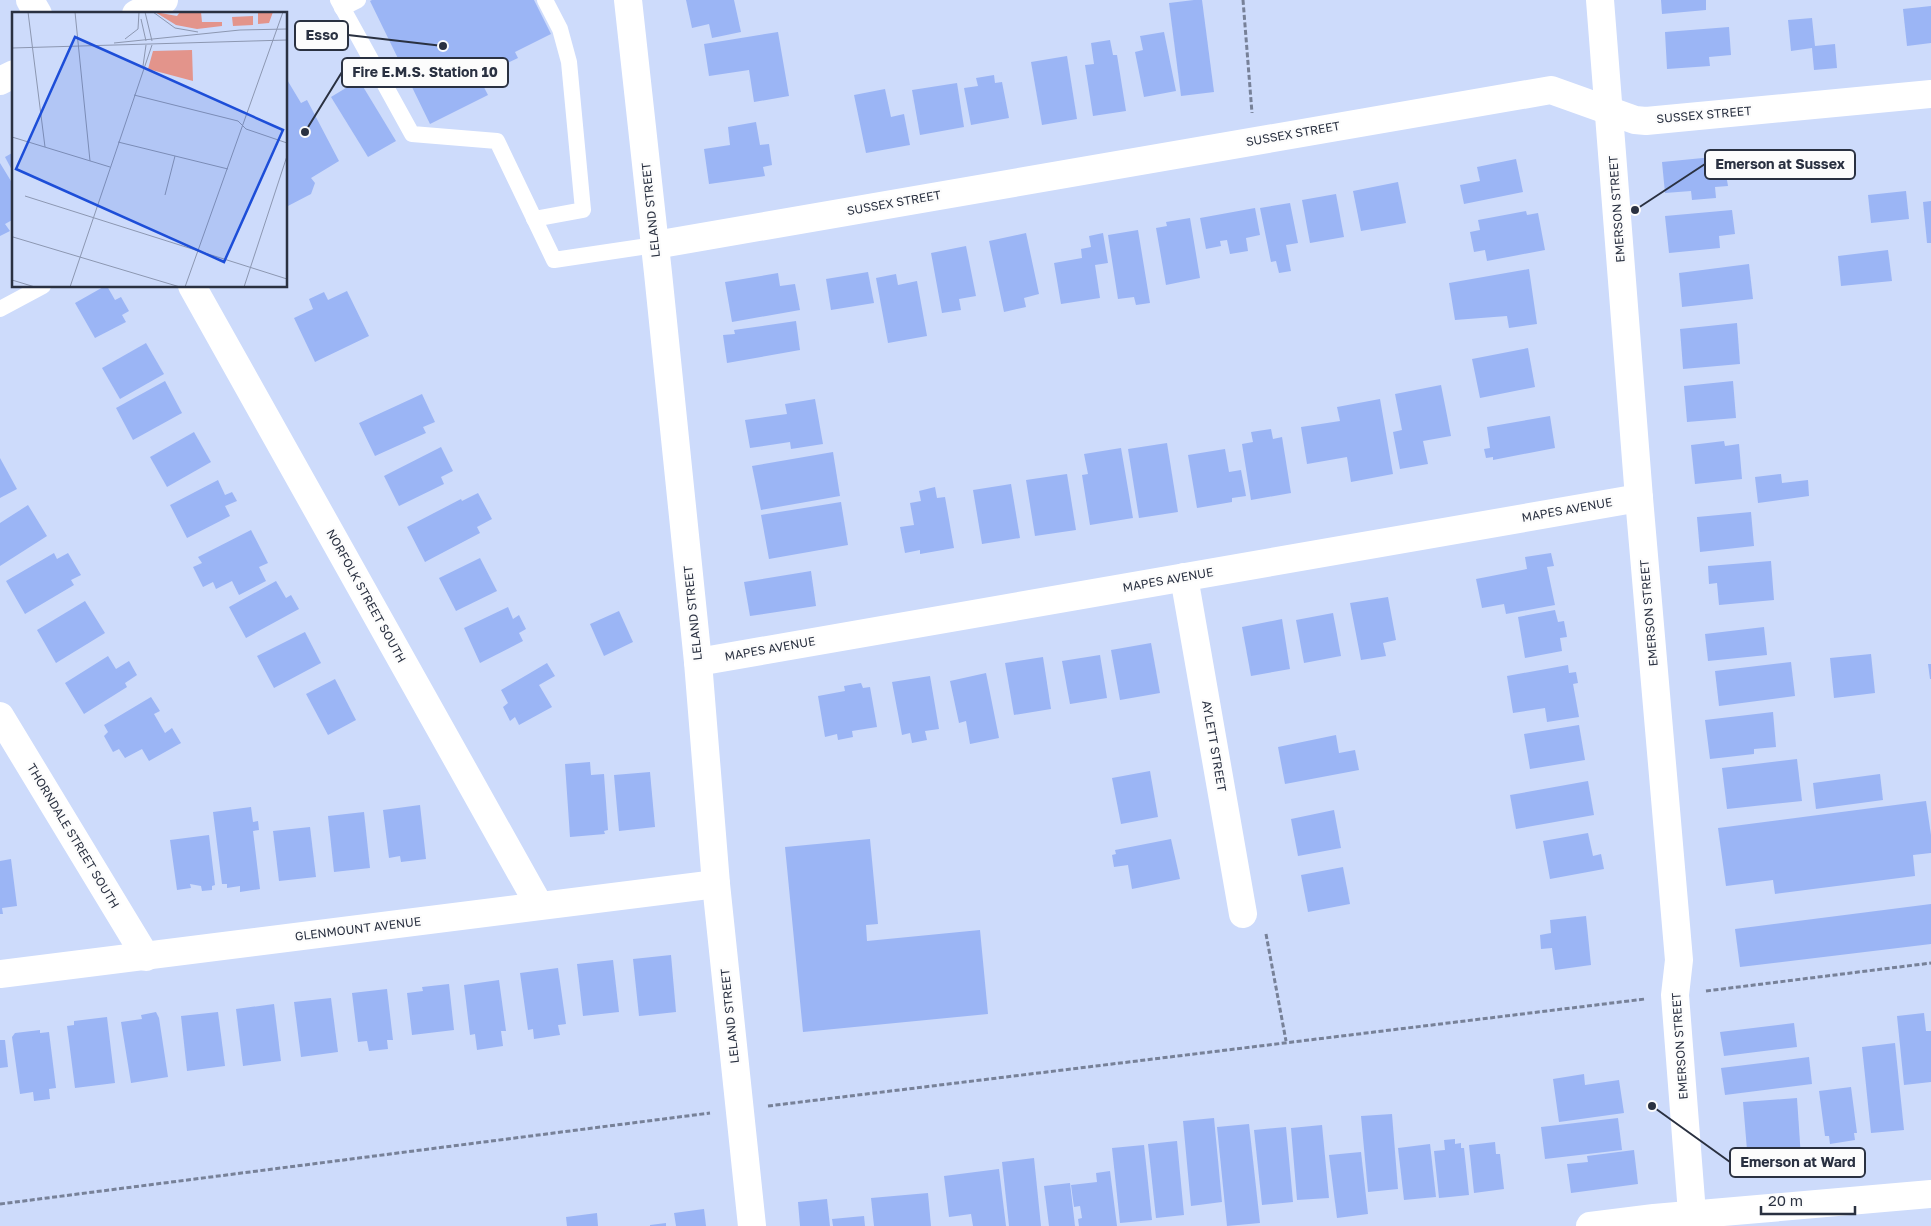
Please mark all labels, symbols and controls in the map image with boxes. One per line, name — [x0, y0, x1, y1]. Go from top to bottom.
inset map — [12, 12, 288, 288]
callout: Esso — [295, 21, 348, 50]
text: Esso — [306, 26, 338, 43]
callout: Fire E.M.S. Station 10 — [342, 58, 508, 87]
text: Fire E.M.S. Station 10 — [352, 63, 498, 80]
street label: SUSSEX STREET — [1656, 103, 1753, 126]
street label: SUSSEX STREET — [1245, 118, 1342, 149]
callout: Emerson at Sussex — [1705, 150, 1855, 179]
street label: EMERSON STREET — [1605, 155, 1628, 263]
text: Emerson at Sussex — [1715, 155, 1845, 172]
street label: LELAND STREET — [638, 161, 663, 258]
street label: SUSSEX STREET — [846, 187, 943, 218]
street label: MAPES AVENUE — [1520, 494, 1613, 525]
street label: NORFOLK STREET SOUTH — [323, 526, 409, 665]
street label: EMERSON STREET — [1636, 558, 1661, 667]
street label: LELAND STREET — [680, 564, 705, 661]
street label: MAPES AVENUE — [1121, 564, 1214, 595]
street label: MAPES AVENUE — [723, 633, 816, 664]
street label: AYLETT STREET — [1199, 699, 1230, 793]
street label: THORNDALE STREET SOUTH — [24, 761, 123, 911]
street label: GLENMOUNT AVENUE — [294, 913, 422, 944]
street label: LELAND STREET — [717, 967, 742, 1064]
street label: EMERSON STREET — [1668, 992, 1691, 1100]
callout: Emerson at Ward — [1730, 1148, 1865, 1177]
text: Emerson at Ward — [1740, 1153, 1856, 1170]
scale bar — [1761, 1184, 1855, 1216]
text: 20 m — [1768, 1191, 1803, 1209]

